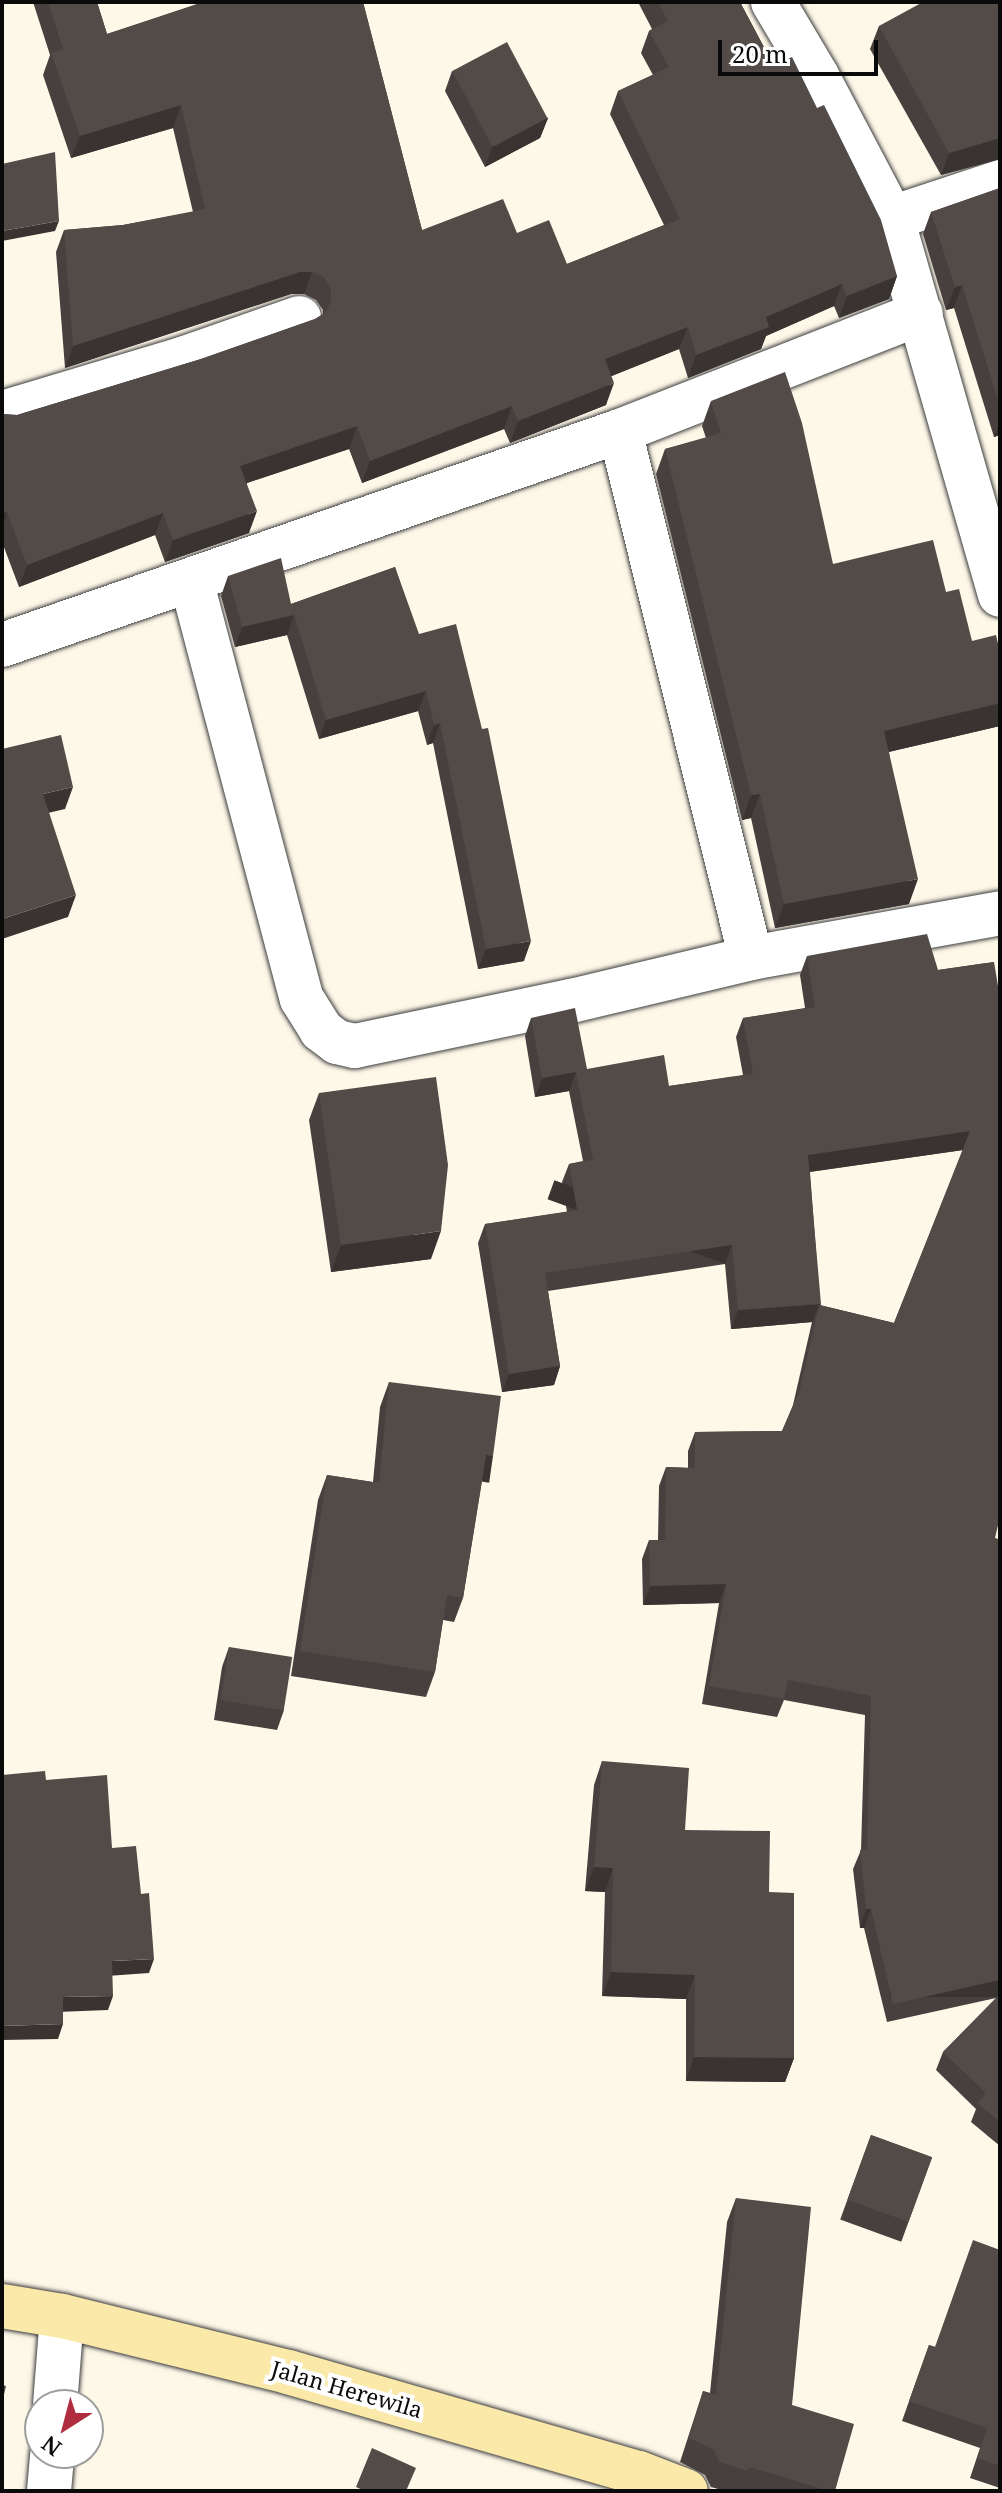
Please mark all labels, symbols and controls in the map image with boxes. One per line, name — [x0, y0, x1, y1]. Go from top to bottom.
scale bar — [722, 24, 882, 74]
text: 20 m — [732, 37, 788, 70]
street label: Jalan Herewila — [268, 2355, 426, 2423]
north arrow — [24, 2389, 104, 2469]
text: N — [35, 2430, 67, 2464]

